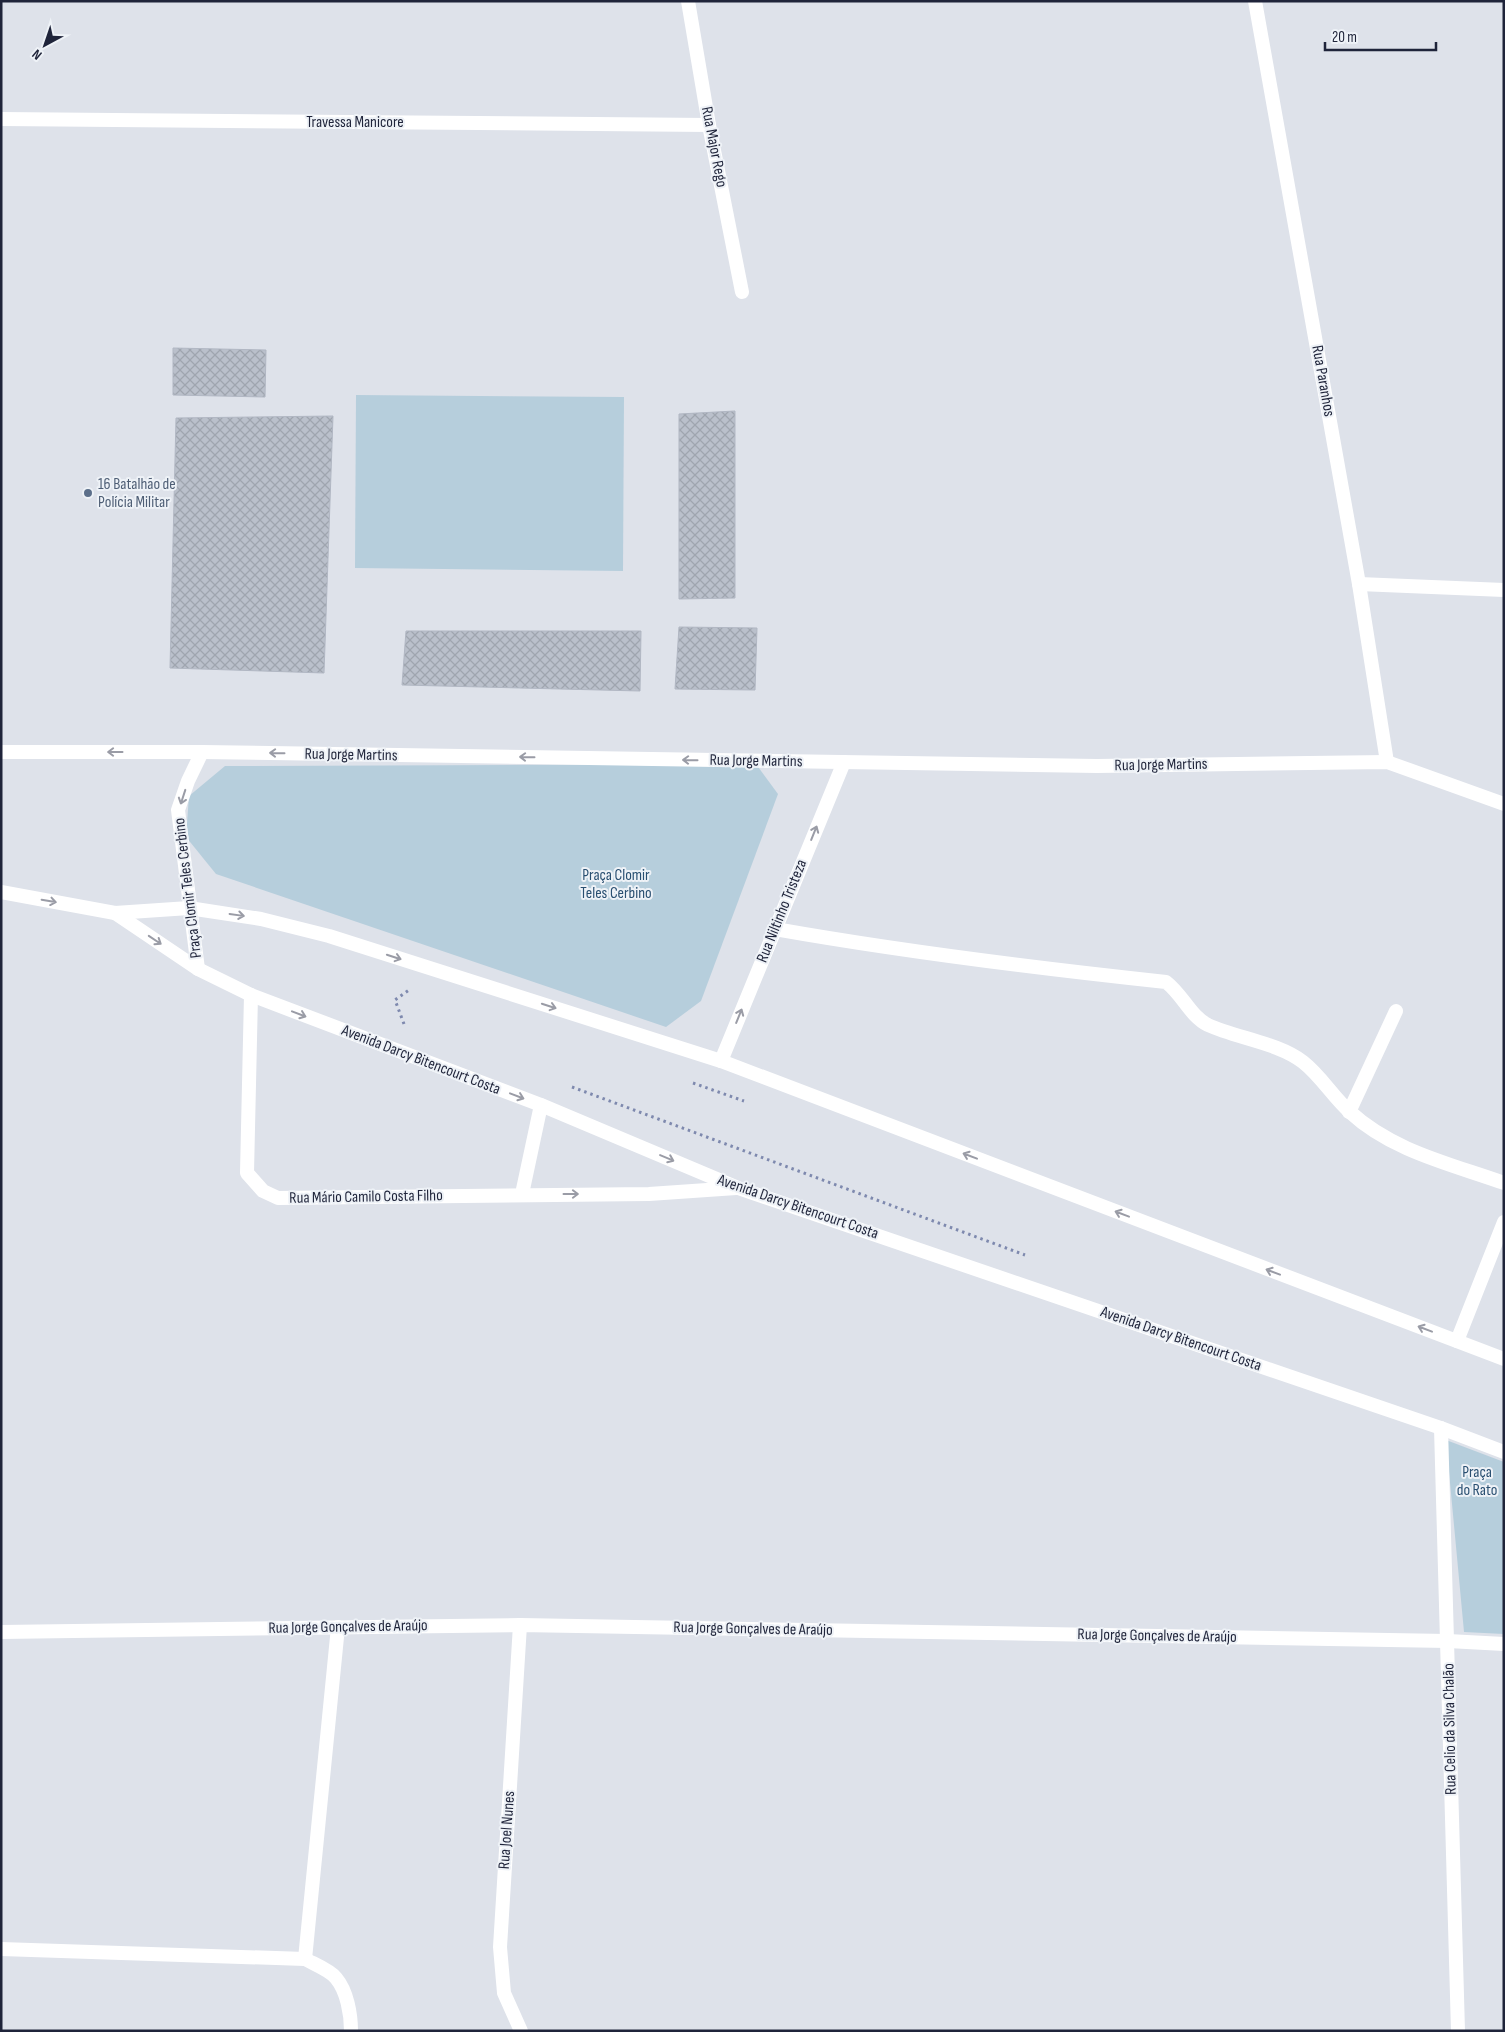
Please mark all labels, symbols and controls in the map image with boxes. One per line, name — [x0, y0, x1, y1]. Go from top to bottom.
north arrow — [20, 20, 70, 70]
scale bar — [1325, 20, 1436, 52]
text: 20 m — [1332, 28, 1357, 47]
text: N — [29, 46, 45, 63]
street label: Rua Major Rego — [697, 105, 731, 189]
street label: Travessa Manicore — [306, 113, 404, 132]
street label: Rua Paranhos — [1307, 344, 1339, 418]
place label: 16 Batalhão de Polícia Militar — [98, 475, 176, 512]
marker: 16 Batalhão de Polícia Militar — [82, 487, 94, 499]
street label: Rua Jorge Martins — [304, 745, 398, 765]
one-way arrow — [107, 747, 124, 757]
one-way arrow — [270, 749, 286, 758]
street label: Rua Jorge Martins — [709, 751, 803, 771]
one-way arrow — [520, 752, 536, 762]
one-way arrow — [682, 755, 698, 764]
street label: Rua Jorge Martins — [1114, 755, 1208, 775]
one-way arrow — [178, 789, 187, 804]
street label: Praça Clomir Teles Cerbino — [170, 817, 206, 959]
one-way arrow — [810, 826, 819, 841]
street label: Rua Niltinho Tristeza — [753, 857, 811, 965]
park label: Praça Clomir Teles Cerbino — [580, 866, 652, 903]
one-way arrow — [41, 896, 57, 906]
one-way arrow — [229, 911, 245, 921]
one-way arrow — [148, 935, 162, 945]
one-way arrow — [386, 953, 401, 962]
one-way arrow — [541, 1002, 557, 1012]
one-way arrow — [735, 1009, 744, 1024]
one-way arrow — [291, 1010, 306, 1019]
street label: Avenida Darcy Bitencourt Costa — [338, 1021, 503, 1099]
one-way arrow — [508, 1092, 524, 1101]
one-way arrow — [963, 1151, 978, 1160]
one-way arrow — [659, 1154, 674, 1163]
street label: Avenida Darcy Bitencourt Costa — [714, 1170, 881, 1243]
street label: Rua Mário Camilo Costa Filho — [289, 1186, 443, 1208]
one-way arrow — [562, 1189, 579, 1199]
one-way arrow — [1114, 1209, 1130, 1218]
one-way arrow — [1266, 1266, 1281, 1275]
street label: Avenida Darcy Bitencourt Costa — [1097, 1302, 1264, 1375]
one-way arrow — [1418, 1324, 1433, 1334]
park label: Praça do Rato — [1457, 1463, 1497, 1500]
street label: Rua Jorge Gonçalves de Araújo — [268, 1616, 428, 1638]
street label: Rua Jorge Gonçalves de Araújo — [673, 1618, 833, 1640]
street label: Rua Jorge Gonçalves de Araújo — [1077, 1625, 1237, 1647]
street label: Rua Celio da Silva Chalão — [1439, 1663, 1461, 1795]
street label: Rua Joel Nunes — [495, 1790, 519, 1870]

